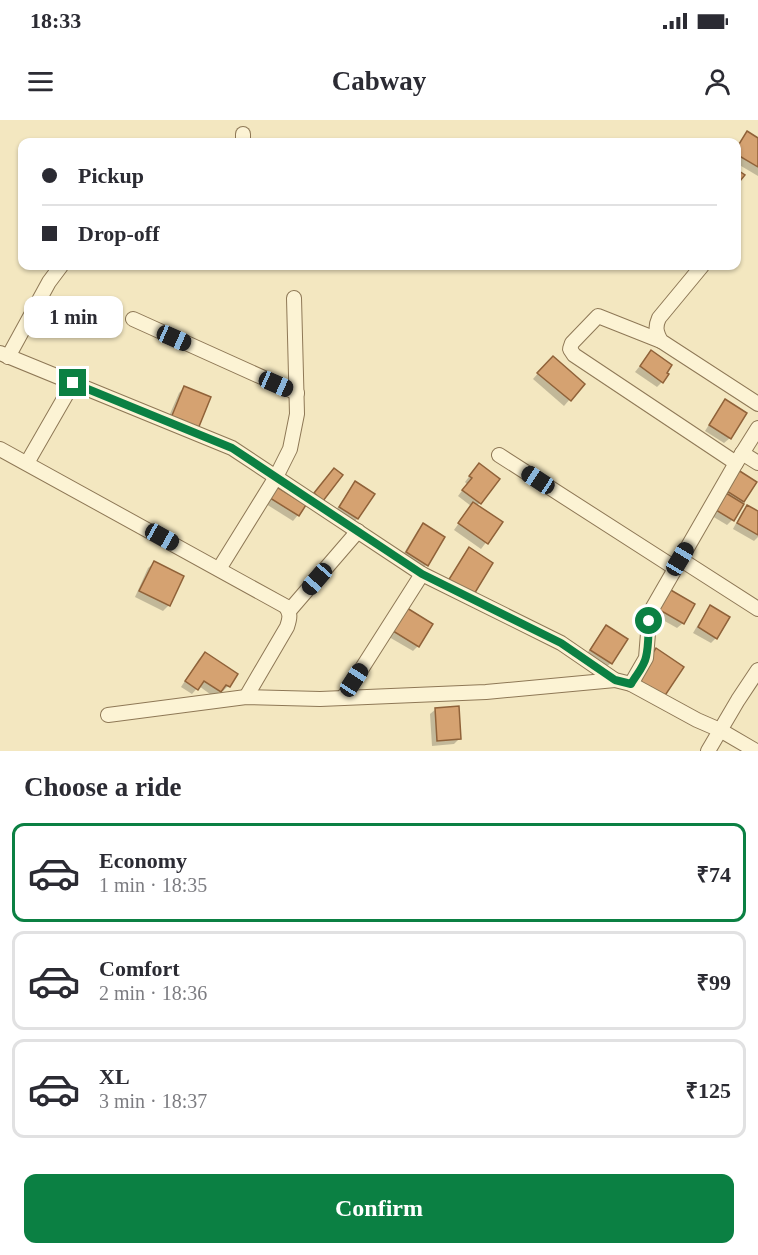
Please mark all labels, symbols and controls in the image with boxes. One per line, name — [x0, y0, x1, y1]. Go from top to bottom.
text: 18:33 — [30, 8, 81, 33]
icon: menu — [24, 65, 57, 98]
icon: person — [701, 65, 734, 98]
text: Cabway — [332, 66, 426, 96]
text: Pickup — [78, 163, 144, 188]
text: Drop-off — [78, 221, 159, 246]
callout: 1 min — [23, 296, 122, 338]
text: 1 min — [49, 306, 98, 328]
car — [154, 322, 194, 354]
car — [256, 368, 296, 400]
route end — [59, 369, 86, 396]
car — [518, 463, 558, 497]
car — [142, 520, 182, 554]
car — [663, 539, 697, 579]
car — [298, 560, 336, 598]
route start — [635, 607, 662, 634]
car — [337, 660, 371, 700]
text: Choose a ride — [24, 772, 182, 802]
icon: car — [27, 846, 81, 900]
text: Economy — [99, 848, 187, 873]
text: ₹74 — [696, 862, 731, 887]
text: 1 min · 18:35 — [99, 874, 207, 896]
icon: car — [27, 954, 81, 1008]
text: Comfort — [99, 956, 180, 981]
text: ₹99 — [696, 970, 731, 995]
text: 2 min · 18:36 — [99, 982, 207, 1004]
icon: car — [27, 1062, 81, 1116]
text: XL — [99, 1064, 130, 1089]
text: ₹125 — [685, 1078, 731, 1103]
text: 3 min · 18:37 — [99, 1090, 207, 1112]
button: Confirm — [24, 1174, 734, 1243]

